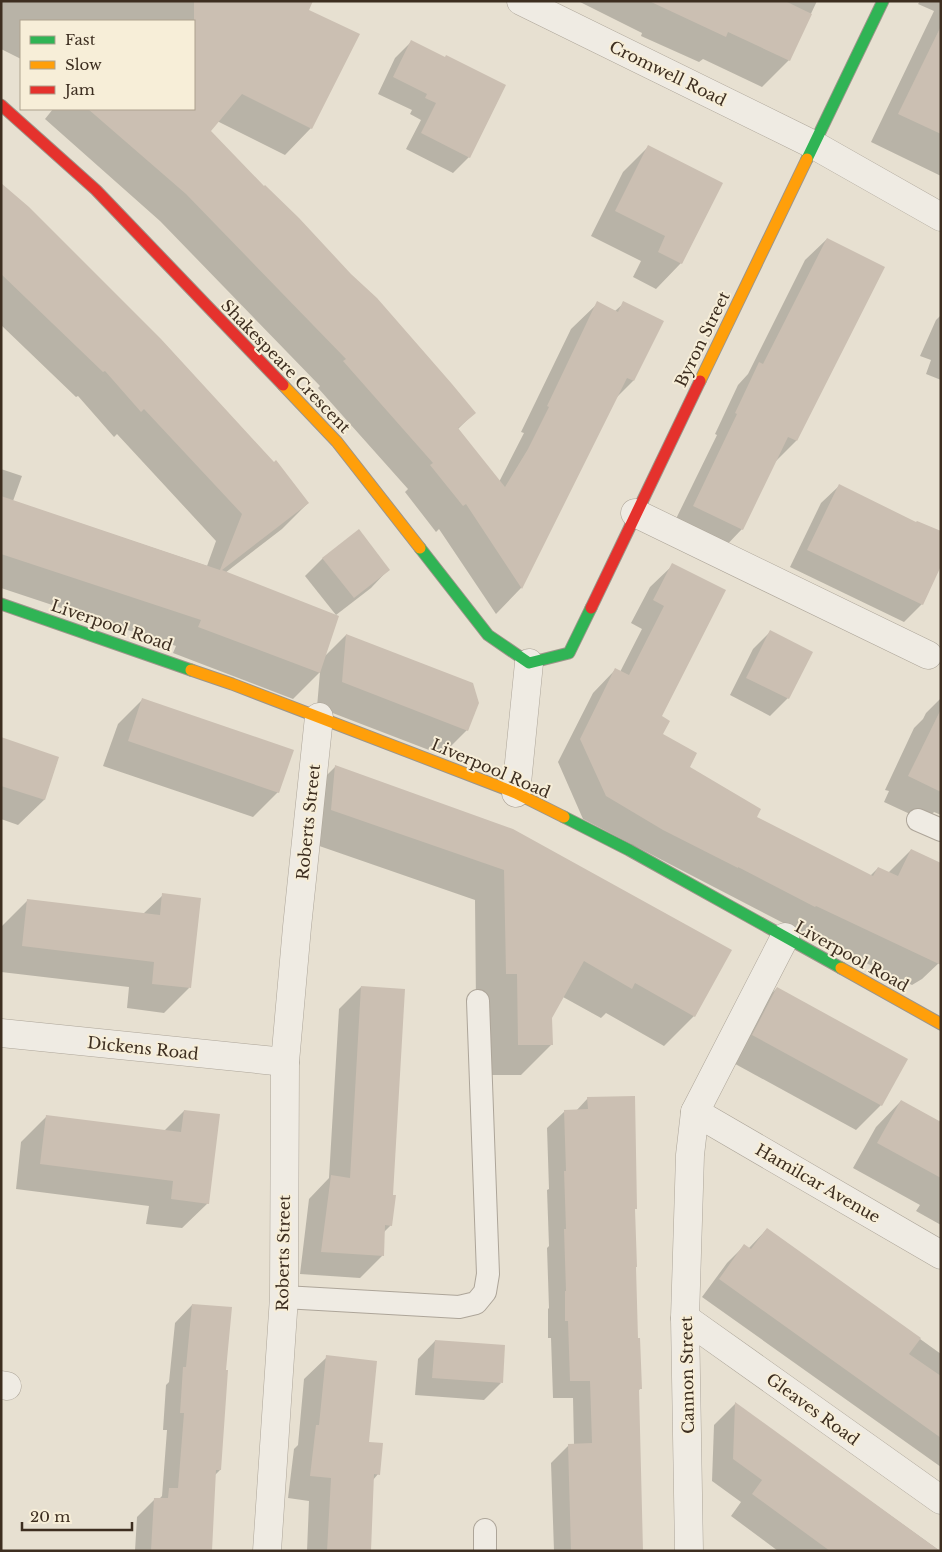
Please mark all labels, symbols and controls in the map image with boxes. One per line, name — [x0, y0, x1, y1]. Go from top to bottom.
legend — [20, 20, 195, 110]
text: Fast — [65, 30, 96, 49]
street label: Cromwell Road — [606, 36, 730, 110]
text: Slow — [65, 55, 102, 74]
text: Jam — [63, 80, 95, 99]
street label: Byron Street — [670, 288, 734, 390]
street label: Shakespeare Crescent — [217, 295, 355, 437]
street label: Liverpool Road — [49, 595, 176, 655]
street label: Liverpool Road — [428, 734, 554, 802]
street label: Roberts Street — [292, 763, 324, 881]
street label: Liverpool Road — [791, 916, 913, 996]
street label: Dickens Road — [86, 1032, 200, 1064]
street label: Hamilcar Avenue — [752, 1139, 884, 1227]
street label: Roberts Street — [272, 1195, 294, 1311]
street label: Cannon Street — [676, 1316, 698, 1434]
street label: Gleaves Road — [763, 1369, 863, 1449]
scale bar — [22, 1500, 132, 1532]
text: 20 m — [30, 1507, 70, 1526]

